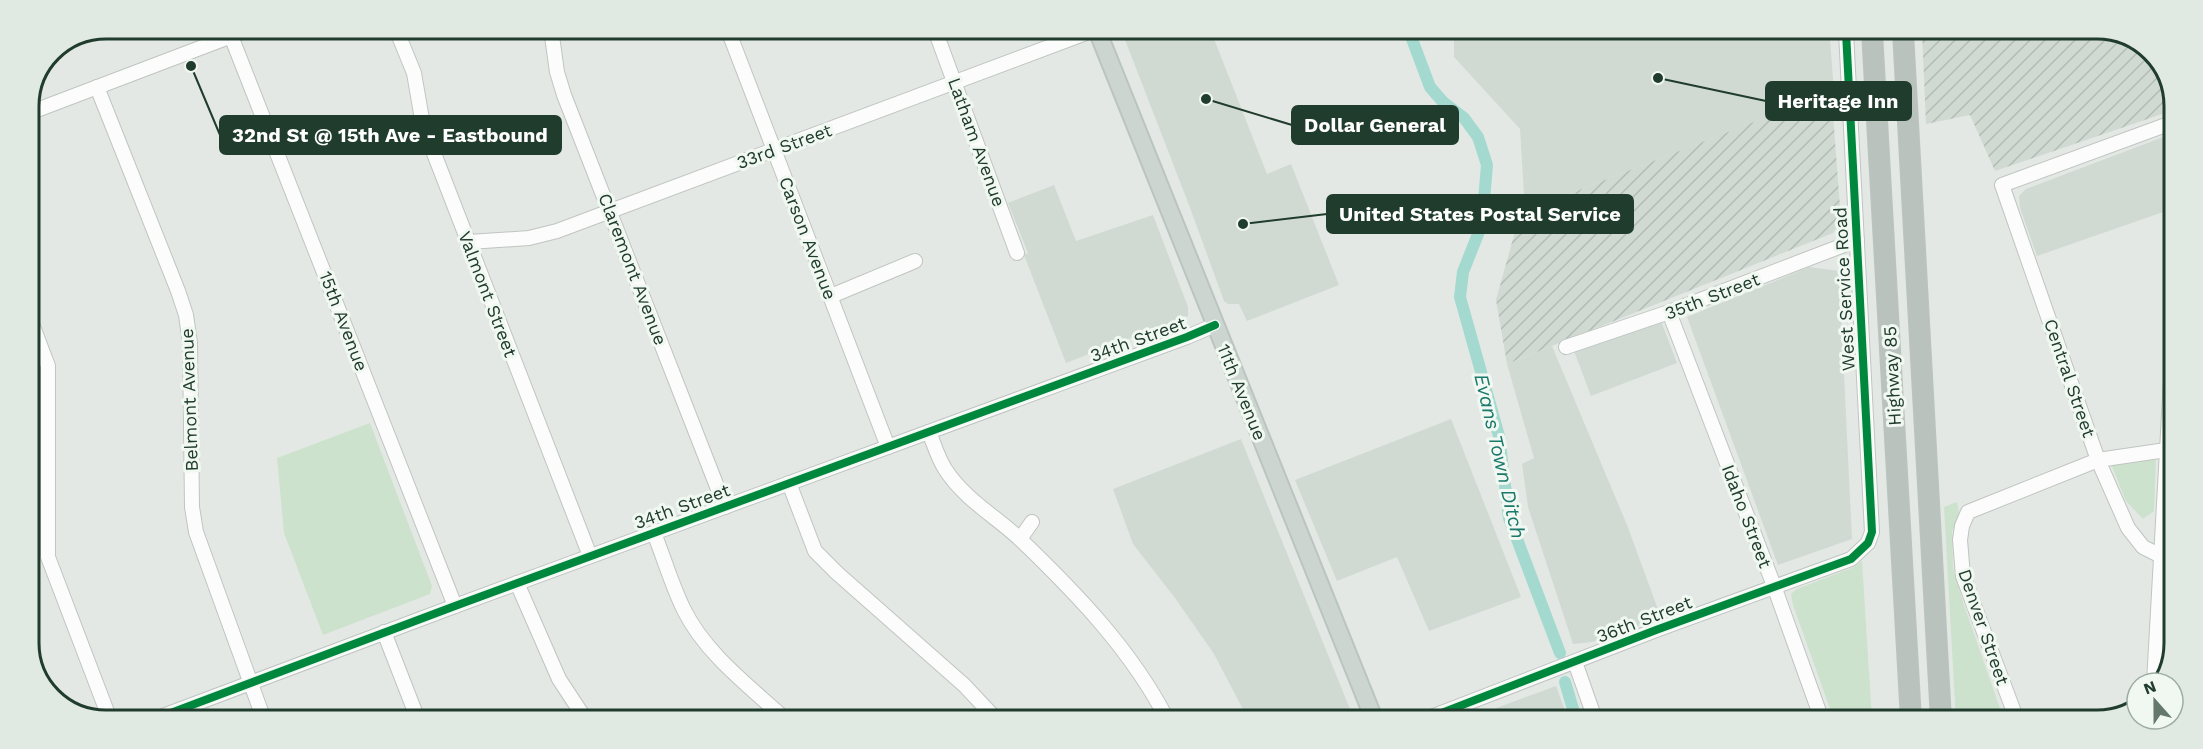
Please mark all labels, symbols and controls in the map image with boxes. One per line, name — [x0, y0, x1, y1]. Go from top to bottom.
street label: Latham Avenue — [944, 75, 1010, 209]
callout: Heritage Inn — [1766, 82, 1911, 120]
text: Heritage Inn — [1778, 89, 1899, 113]
callout: Dollar General — [1292, 106, 1458, 144]
text: Dollar General — [1304, 113, 1446, 137]
callout: 32nd St @ 15th Ave - Eastbound — [220, 116, 561, 154]
street label: 33rd Street — [734, 119, 835, 173]
text: 32nd St @ 15th Ave - Eastbound — [232, 123, 548, 147]
street label: Carson Avenue — [775, 174, 841, 302]
street label: Claremont Avenue — [594, 190, 672, 348]
callout: United States Postal Service — [1327, 195, 1633, 233]
text: United States Postal Service — [1339, 202, 1621, 226]
street label: West Service Road — [1829, 206, 1859, 372]
street label: Valmont Street — [454, 228, 522, 360]
street label: 15th Avenue — [315, 268, 373, 374]
street label: 35th Street — [1662, 268, 1763, 324]
street label: 34th Street — [1087, 312, 1189, 366]
street label: Central Street — [2040, 316, 2100, 440]
street label: Highway 85 — [1879, 326, 1905, 426]
street label: Belmont Avenue — [176, 328, 202, 472]
street label: 11th Avenue — [1213, 341, 1271, 443]
water label: Evans Town Ditch — [1469, 371, 1531, 541]
street label: Idaho Street — [1718, 461, 1776, 571]
street label: 34th Street — [631, 479, 733, 533]
street label: Denver Street — [1954, 566, 2014, 688]
street label: 36th Street — [1593, 591, 1695, 647]
north arrow — [2125, 671, 2185, 731]
text: N — [2141, 676, 2159, 698]

